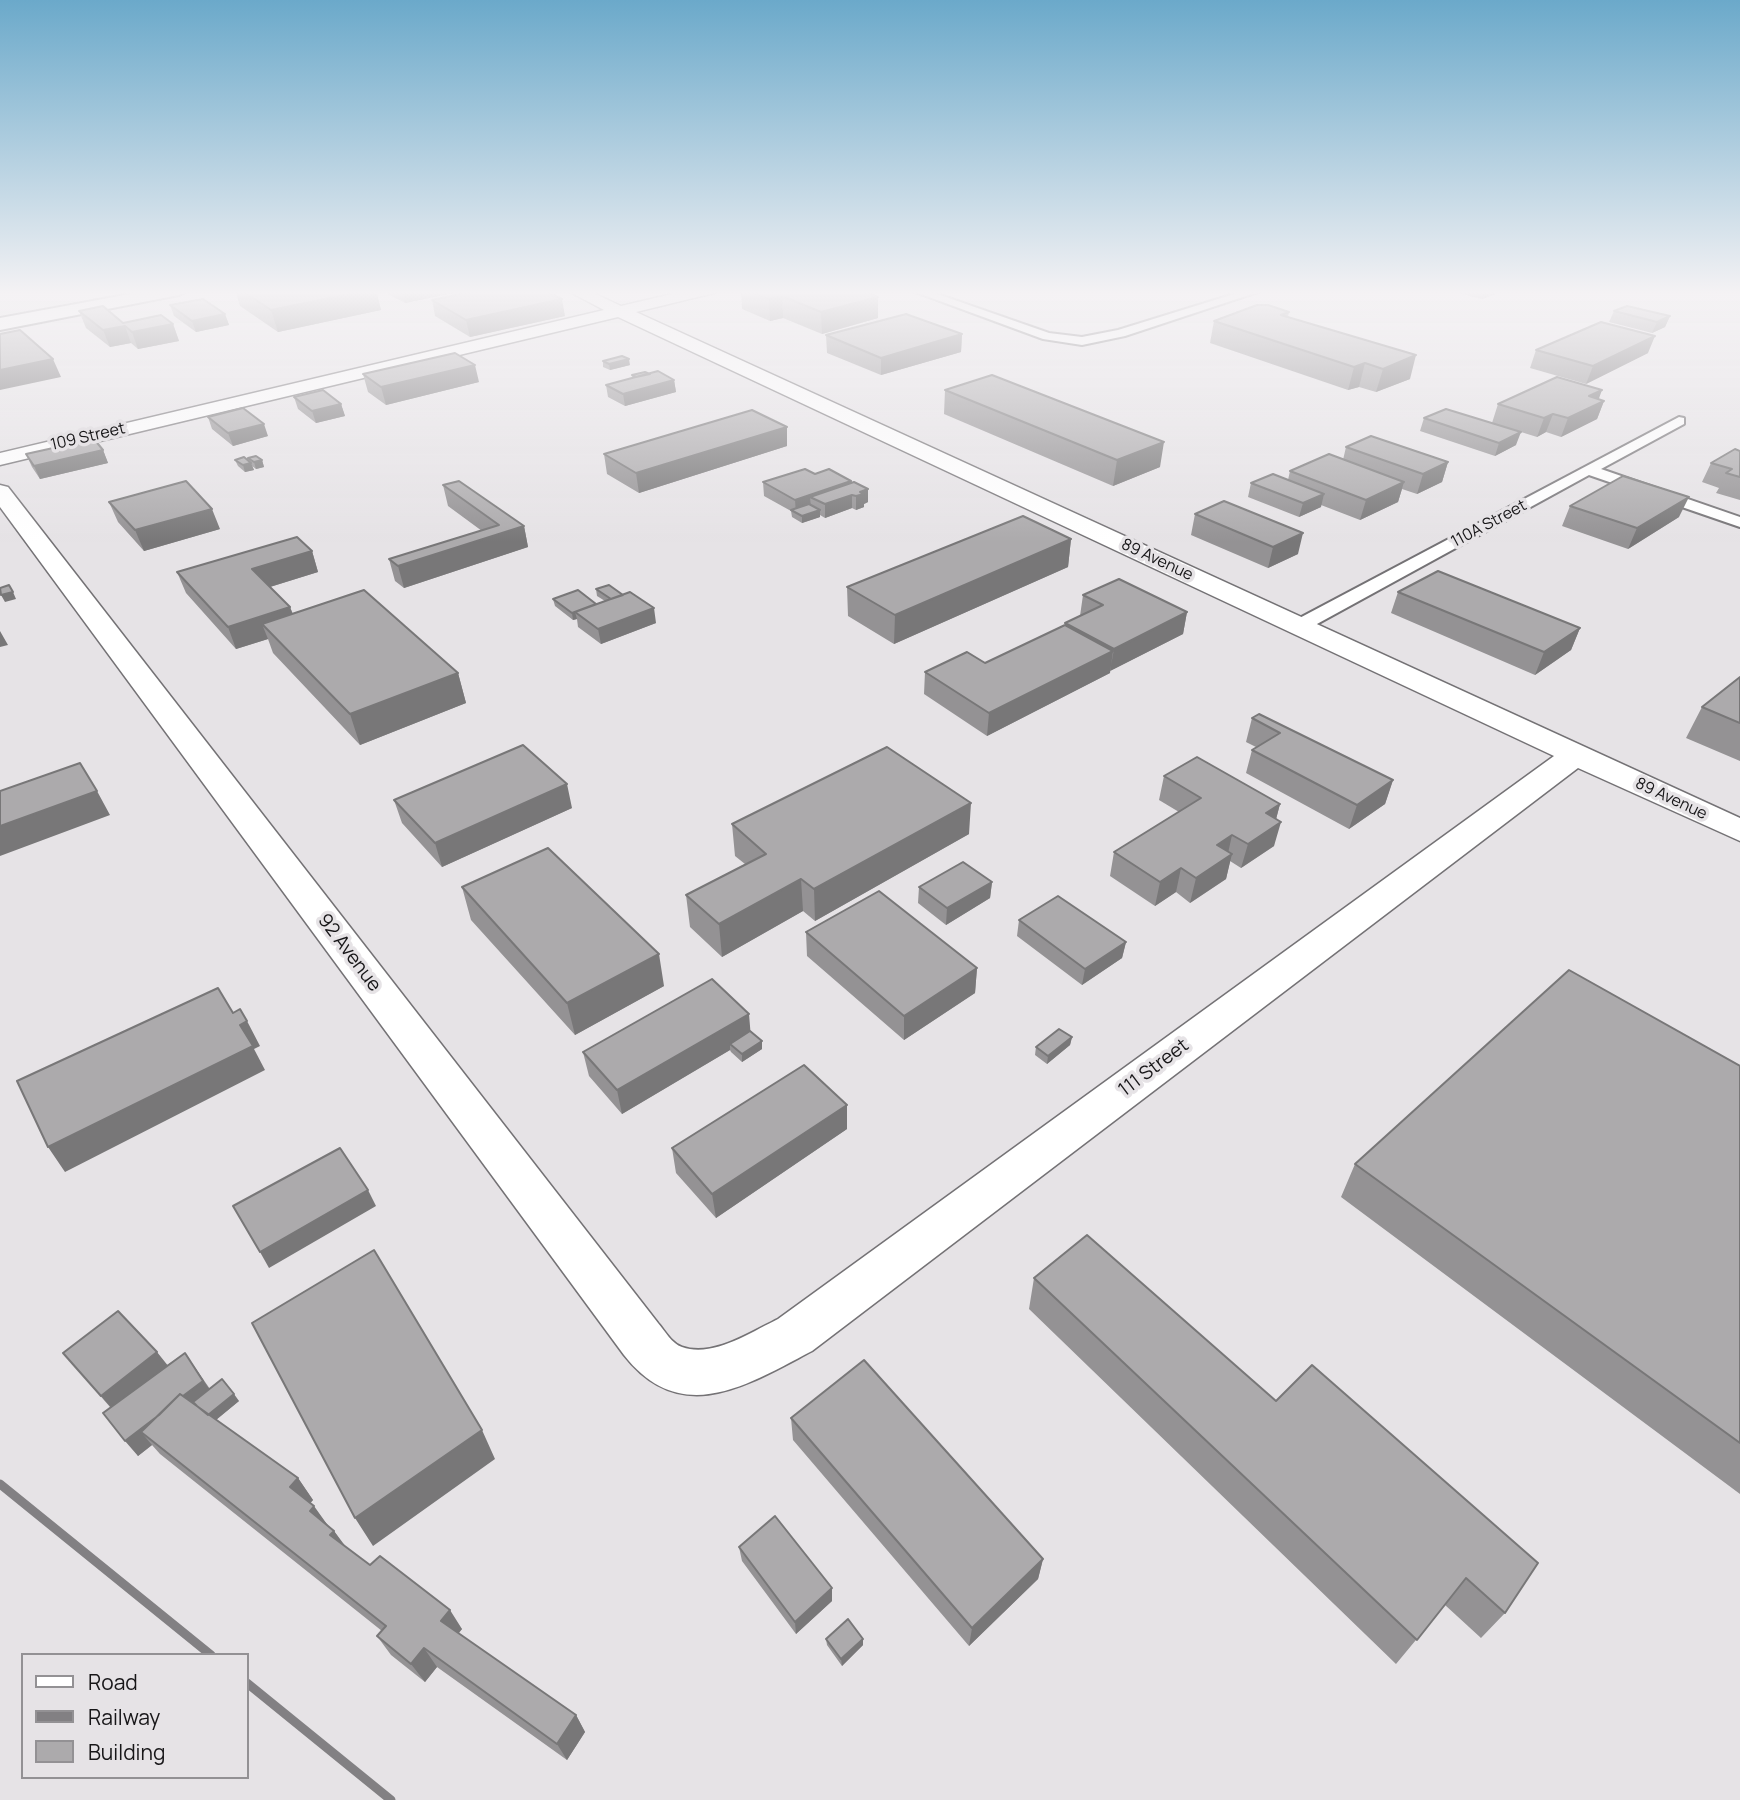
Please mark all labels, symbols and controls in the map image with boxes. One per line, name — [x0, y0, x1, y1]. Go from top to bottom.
street label: 109 Street — [49, 419, 127, 455]
street label: 110A Street — [1448, 496, 1530, 552]
street label: 89 Avenue — [1118, 535, 1196, 585]
street label: 89 Avenue — [1632, 774, 1710, 824]
street label: 92 Avenue — [312, 910, 386, 996]
street label: 111 Street — [1114, 1034, 1194, 1102]
legend — [21, 1653, 248, 1779]
text: Road — [88, 1668, 138, 1696]
text: Railway — [88, 1703, 160, 1731]
text: Building — [88, 1738, 165, 1766]

